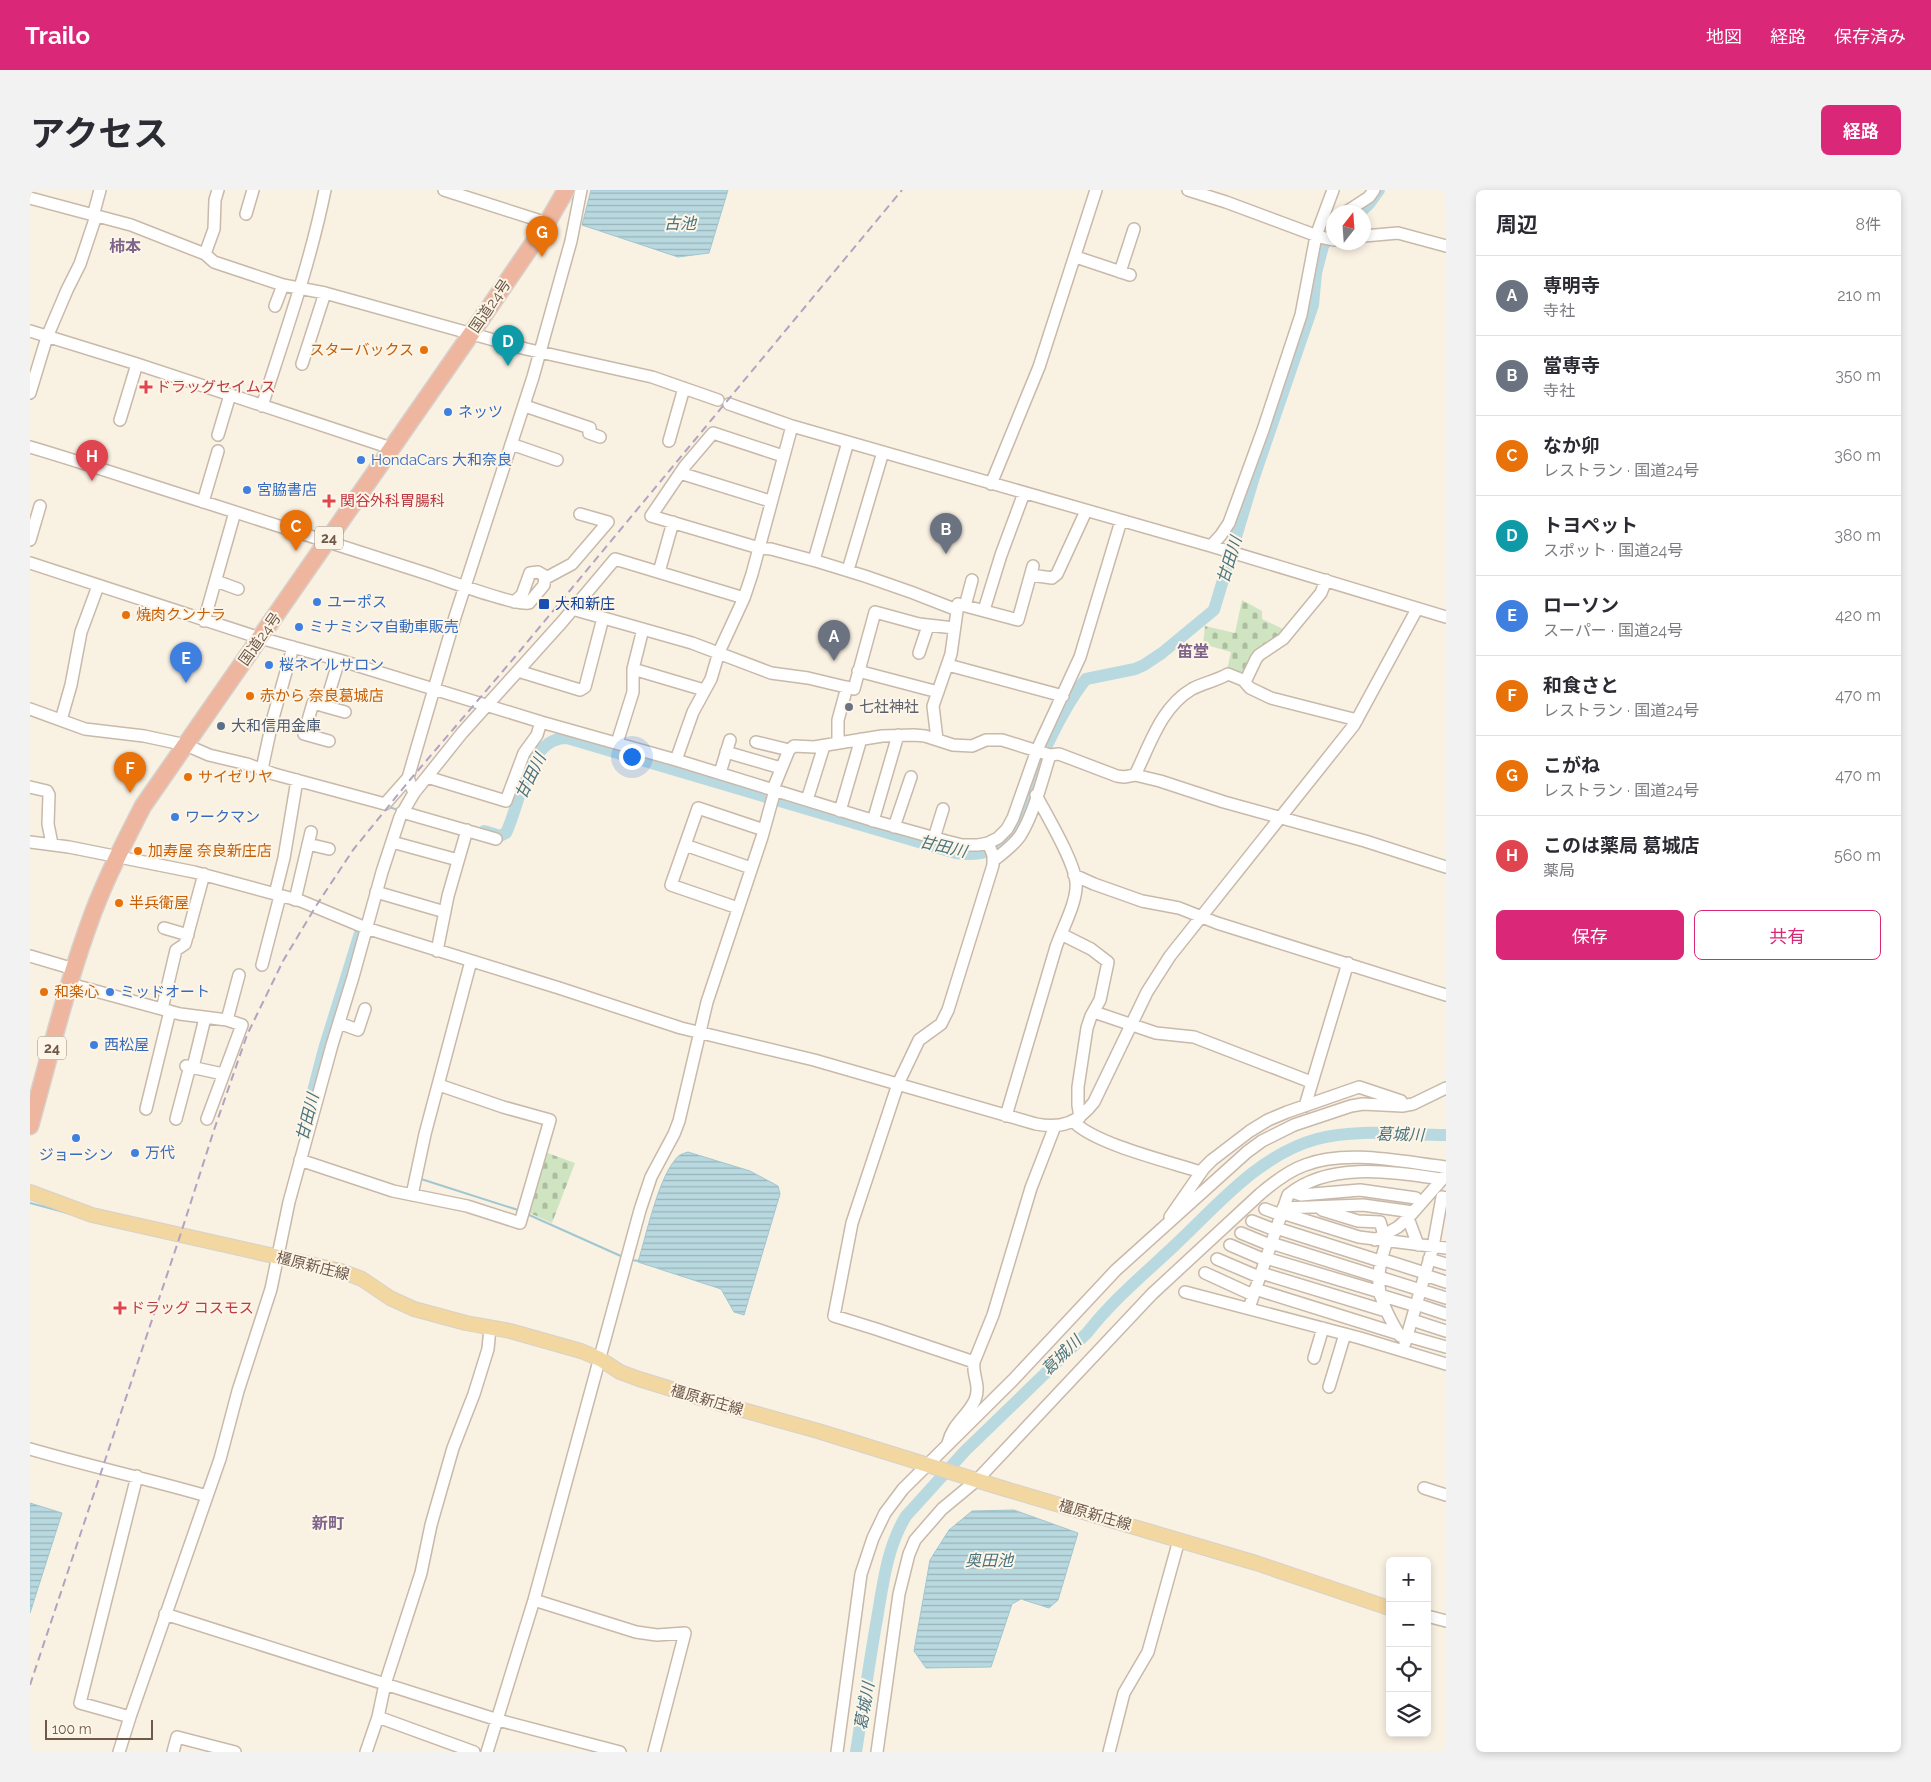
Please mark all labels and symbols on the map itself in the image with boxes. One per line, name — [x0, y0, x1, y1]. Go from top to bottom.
north arrow — [1326, 205, 1371, 250]
water label: 古池 — [664, 214, 698, 233]
pin: G — [526, 216, 558, 257]
district label: 柿本 — [109, 237, 141, 256]
street label: 国道24号 — [465, 276, 515, 336]
pin: D — [492, 325, 524, 366]
place label: スターバックス — [310, 341, 414, 359]
marker: スターバックス — [418, 344, 430, 356]
place label: ドラッグセイムス — [156, 378, 276, 396]
marker: ドラッグセイムス — [140, 381, 152, 393]
place label: ネッツ — [458, 403, 503, 421]
marker: ネッツ — [442, 406, 454, 418]
pin: H — [76, 440, 108, 481]
place label: HondaCars 大和奈良 — [371, 451, 512, 469]
marker: HondaCars 大和奈良 — [355, 454, 367, 466]
place label: 宮脇書店 — [257, 481, 317, 499]
marker: 宮脇書店 — [241, 484, 253, 496]
place label: 関谷外科胃腸科 — [340, 492, 445, 510]
marker: 関谷外科胃腸科 — [322, 494, 336, 508]
pin: C — [280, 510, 312, 551]
pin: B — [930, 513, 962, 554]
road number: 24 — [315, 526, 343, 549]
water label: 甘田川 — [1213, 533, 1246, 586]
place label: ユーポス — [327, 593, 387, 611]
place label: 大和新庄 — [555, 595, 615, 613]
marker: ユーポス — [311, 596, 323, 608]
marker: 大和新庄 — [537, 597, 551, 611]
place label: 焼肉クンナラ — [136, 606, 226, 624]
marker: 焼肉クンナラ — [120, 609, 132, 621]
street label: 国道24号 — [235, 609, 285, 669]
place label: ミナミシマ自動車販売 — [309, 618, 459, 636]
pin: A — [818, 620, 850, 661]
marker: ミナミシマ自動車販売 — [293, 621, 305, 633]
pin: E — [170, 642, 202, 683]
district label: 笛堂 — [1177, 642, 1209, 661]
place label: 桜ネイルサロン — [279, 656, 384, 674]
marker: 桜ネイルサロン — [263, 659, 275, 671]
place label: 赤から 奈良葛城店 — [260, 687, 384, 705]
marker: 赤から 奈良葛城店 — [244, 690, 256, 702]
place label: 七社神社 — [859, 698, 919, 716]
marker: 七社神社 — [843, 701, 855, 713]
place label: 大和信用金庫 — [231, 717, 321, 735]
marker: 大和信用金庫 — [215, 720, 227, 732]
your location — [619, 744, 645, 770]
water label: 甘田川 — [511, 749, 550, 802]
pin: F — [114, 752, 146, 793]
place label: サイゼリヤ — [198, 768, 273, 786]
marker: サイゼリヤ — [182, 771, 194, 783]
place label: ワークマン — [185, 808, 260, 826]
marker: ワークマン — [169, 811, 181, 823]
water label: 甘田川 — [917, 832, 970, 862]
place label: 加寿屋 奈良新庄店 — [148, 842, 272, 860]
marker: 加寿屋 奈良新庄店 — [132, 845, 144, 857]
place label: 半兵衛屋 — [129, 894, 189, 912]
marker: 半兵衛屋 — [113, 897, 125, 909]
place label: 和楽心 — [54, 983, 99, 1001]
place label: ミッドオート — [120, 983, 210, 1001]
marker: 和楽心 — [38, 986, 50, 998]
marker: ミッドオート — [104, 986, 116, 998]
road number: 24 — [38, 1036, 66, 1060]
place label: 西松屋 — [104, 1036, 149, 1054]
marker: 西松屋 — [88, 1039, 100, 1051]
water label: 甘田川 — [292, 1090, 323, 1143]
water label: 葛城川 — [1376, 1125, 1426, 1144]
marker: ジョーシン — [70, 1132, 82, 1144]
place label: 万代 — [145, 1144, 175, 1162]
place label: ジョーシン — [39, 1146, 113, 1164]
marker: 万代 — [129, 1147, 141, 1159]
street label: 橿原新庄線 — [274, 1248, 352, 1284]
place label: ドラッグ コスモス — [130, 1299, 254, 1317]
marker: ドラッグ コスモス — [114, 1302, 126, 1314]
water label: 葛城川 — [1038, 1330, 1086, 1379]
street label: 橿原新庄線 — [668, 1381, 746, 1419]
street label: 橿原新庄線 — [1056, 1496, 1134, 1534]
district label: 新町 — [312, 1514, 344, 1533]
water label: 奥田池 — [965, 1551, 1015, 1570]
water label: 葛城川 — [851, 1679, 878, 1731]
scale bar — [45, 1717, 152, 1740]

